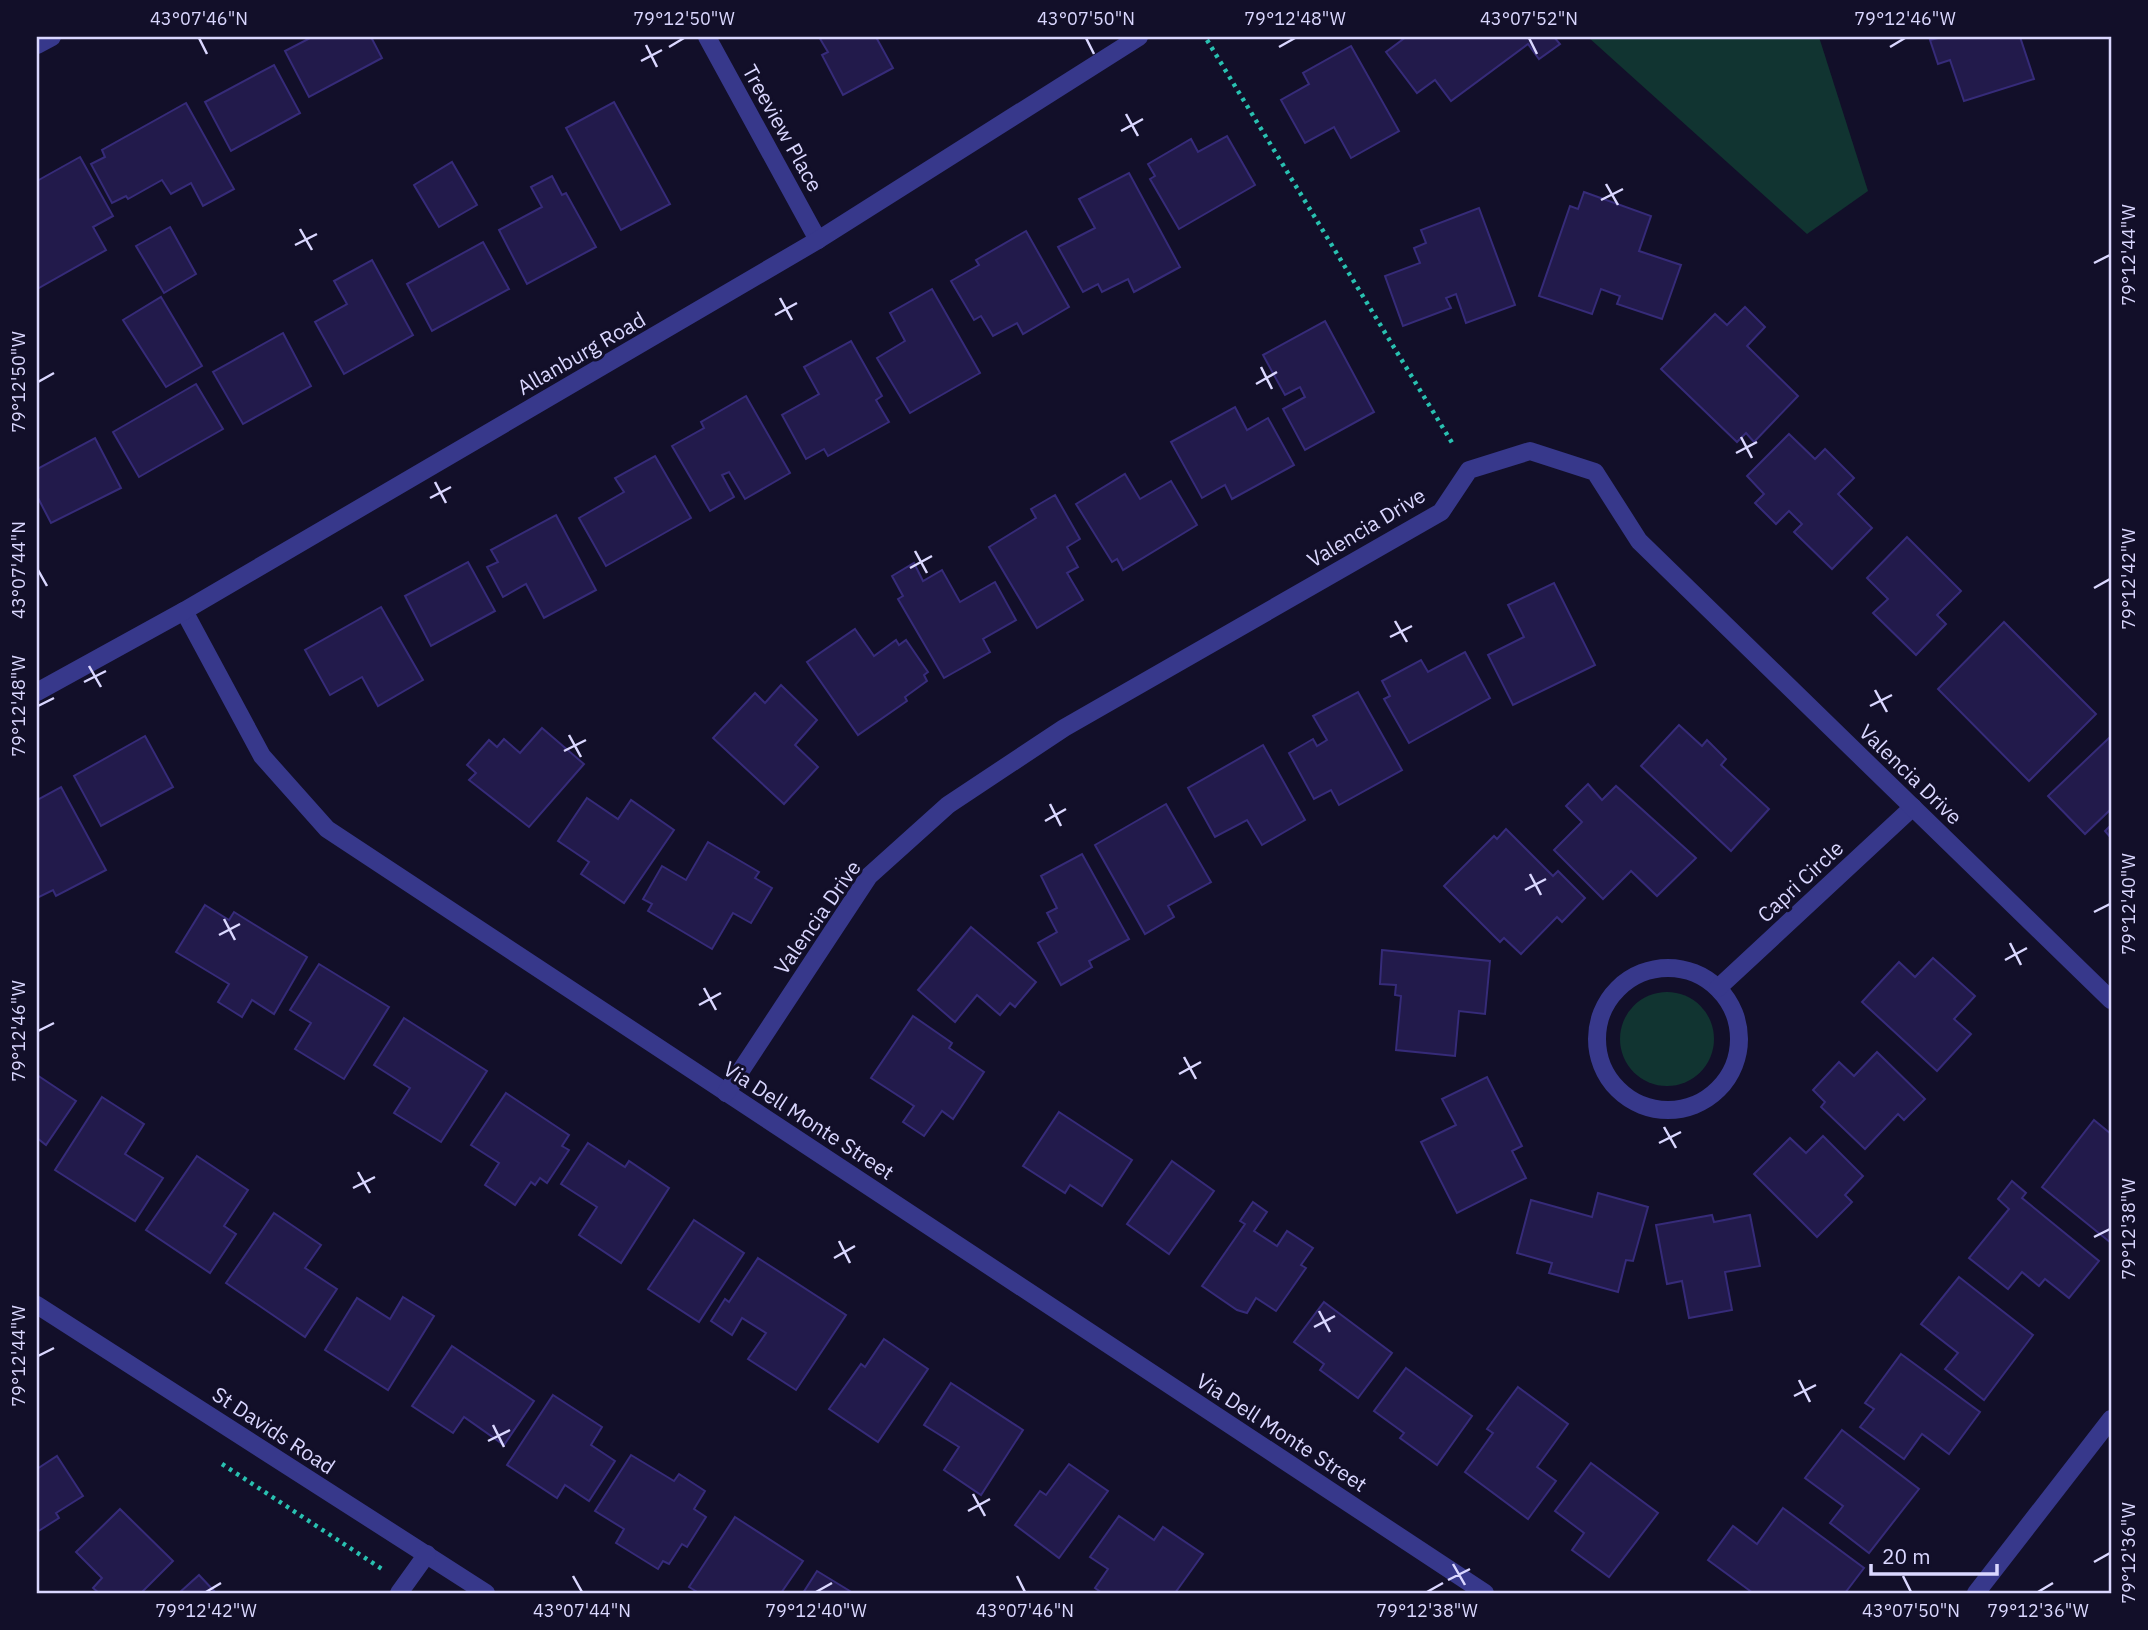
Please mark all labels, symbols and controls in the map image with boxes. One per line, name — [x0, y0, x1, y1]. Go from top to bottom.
text: 43°07'46"N — [150, 7, 248, 30]
text: 79°12'50"W — [633, 7, 735, 30]
text: 43°07'50"N — [1037, 7, 1135, 30]
text: 79°12'48"W — [1244, 7, 1346, 30]
text: 43°07'52"N — [1480, 7, 1578, 30]
text: 79°12'46"W — [1854, 7, 1956, 30]
street label: Treeview Place — [737, 59, 829, 197]
text: 79°12'44"W — [2117, 204, 2140, 306]
street label: Allanburg Road — [512, 305, 650, 401]
text: 79°12'50"W — [7, 331, 30, 433]
street label: Valencia Drive — [1302, 481, 1430, 573]
text: 43°07'44"N — [7, 521, 30, 619]
text: 79°12'42"W — [2117, 528, 2140, 630]
text: 79°12'48"W — [7, 655, 30, 757]
street label: Valencia Drive — [1853, 718, 1969, 830]
street label: Capri Circle — [1751, 834, 1849, 928]
text: 79°12'40"W — [2117, 853, 2140, 955]
street label: Valencia Drive — [767, 854, 867, 980]
text: 79°12'46"W — [7, 980, 30, 1082]
street label: Via Dell Monte Street — [718, 1054, 900, 1186]
text: 79°12'38"W — [2117, 1178, 2140, 1280]
text: 79°12'44"W — [7, 1305, 30, 1407]
street label: Via Dell Monte Street — [1191, 1366, 1373, 1498]
street label: St Davids Road — [207, 1380, 341, 1480]
text: 79°12'36"W — [2117, 1502, 2140, 1604]
scale bar — [1871, 1532, 1997, 1576]
text: 20 m — [1882, 1542, 1931, 1570]
text: 79°12'42"W — [155, 1599, 257, 1622]
text: 43°07'44"N — [533, 1599, 631, 1622]
text: 79°12'40"W — [765, 1599, 867, 1622]
text: 43°07'46"N — [976, 1599, 1074, 1622]
text: 79°12'38"W — [1376, 1599, 1478, 1622]
text: 43°07'50"N — [1862, 1599, 1960, 1622]
text: 79°12'36"W — [1987, 1599, 2089, 1622]

